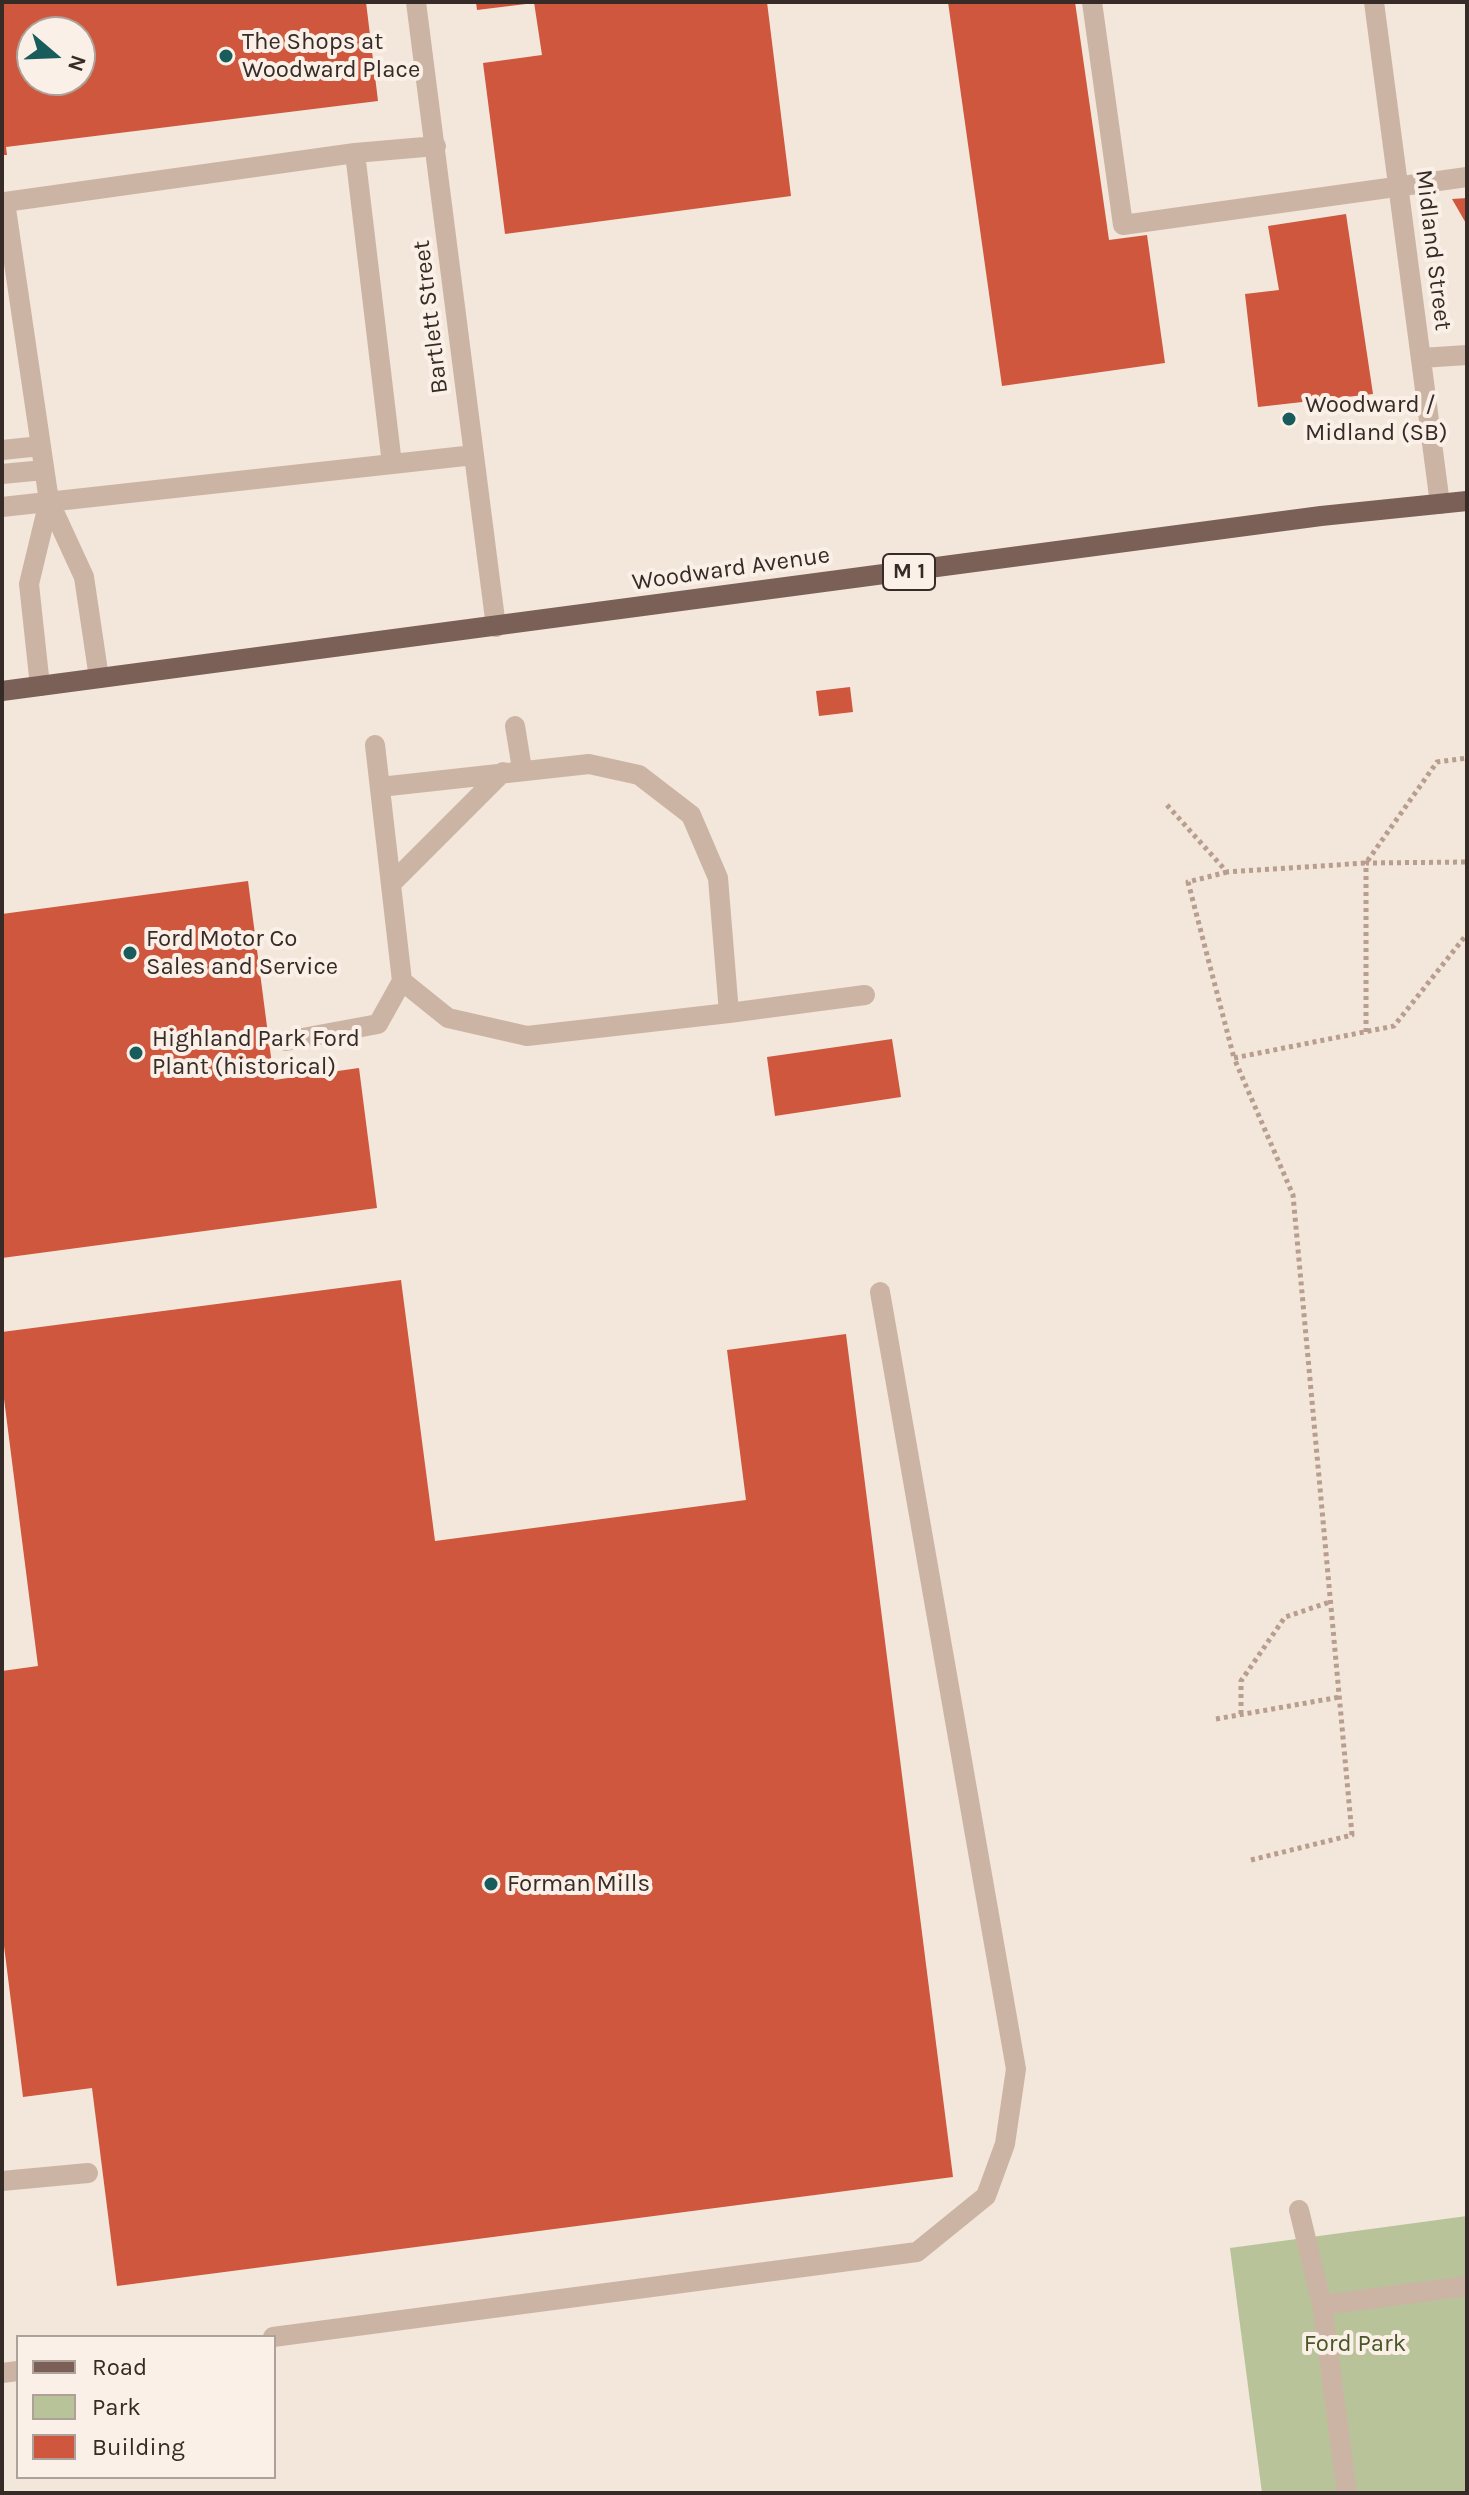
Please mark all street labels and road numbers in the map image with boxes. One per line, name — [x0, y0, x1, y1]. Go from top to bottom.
street label: Midland Street — [1409, 168, 1457, 332]
street label: Bartlett Street — [407, 239, 455, 395]
street label: Woodward Avenue — [630, 541, 832, 597]
road number: M 1 — [883, 554, 935, 590]

